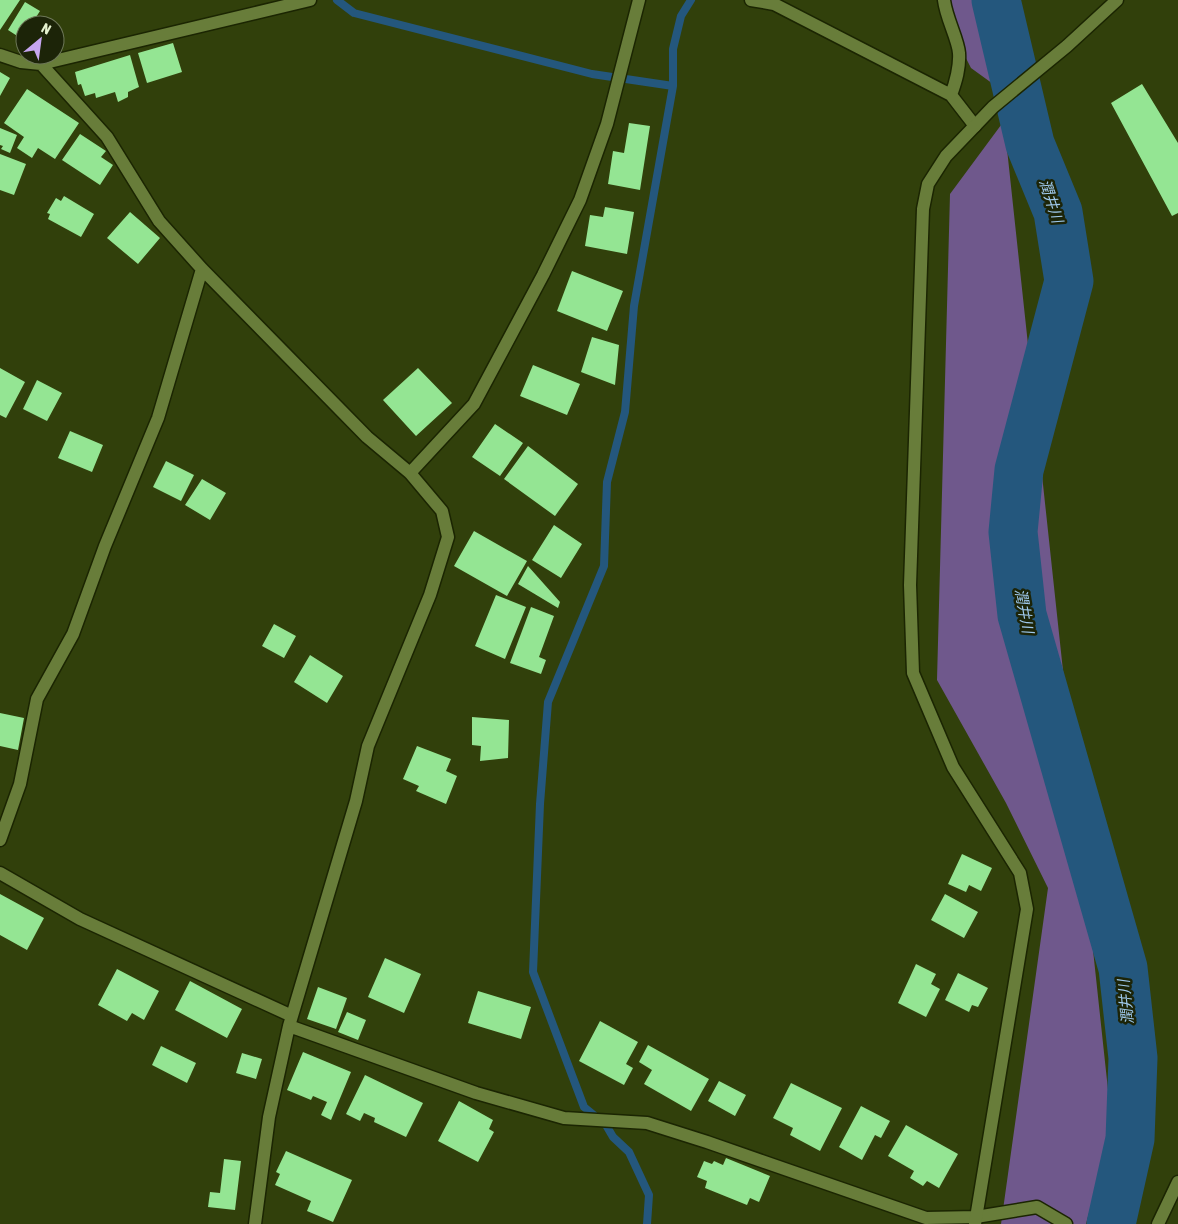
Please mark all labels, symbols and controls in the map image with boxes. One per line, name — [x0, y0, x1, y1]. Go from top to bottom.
north arrow — [15, 15, 65, 65]
text: N — [39, 20, 54, 38]
water label: 潤井川 — [1036, 177, 1067, 227]
water label: 潤井川 — [1012, 587, 1037, 637]
water label: 潤井川 — [1114, 977, 1136, 1025]

